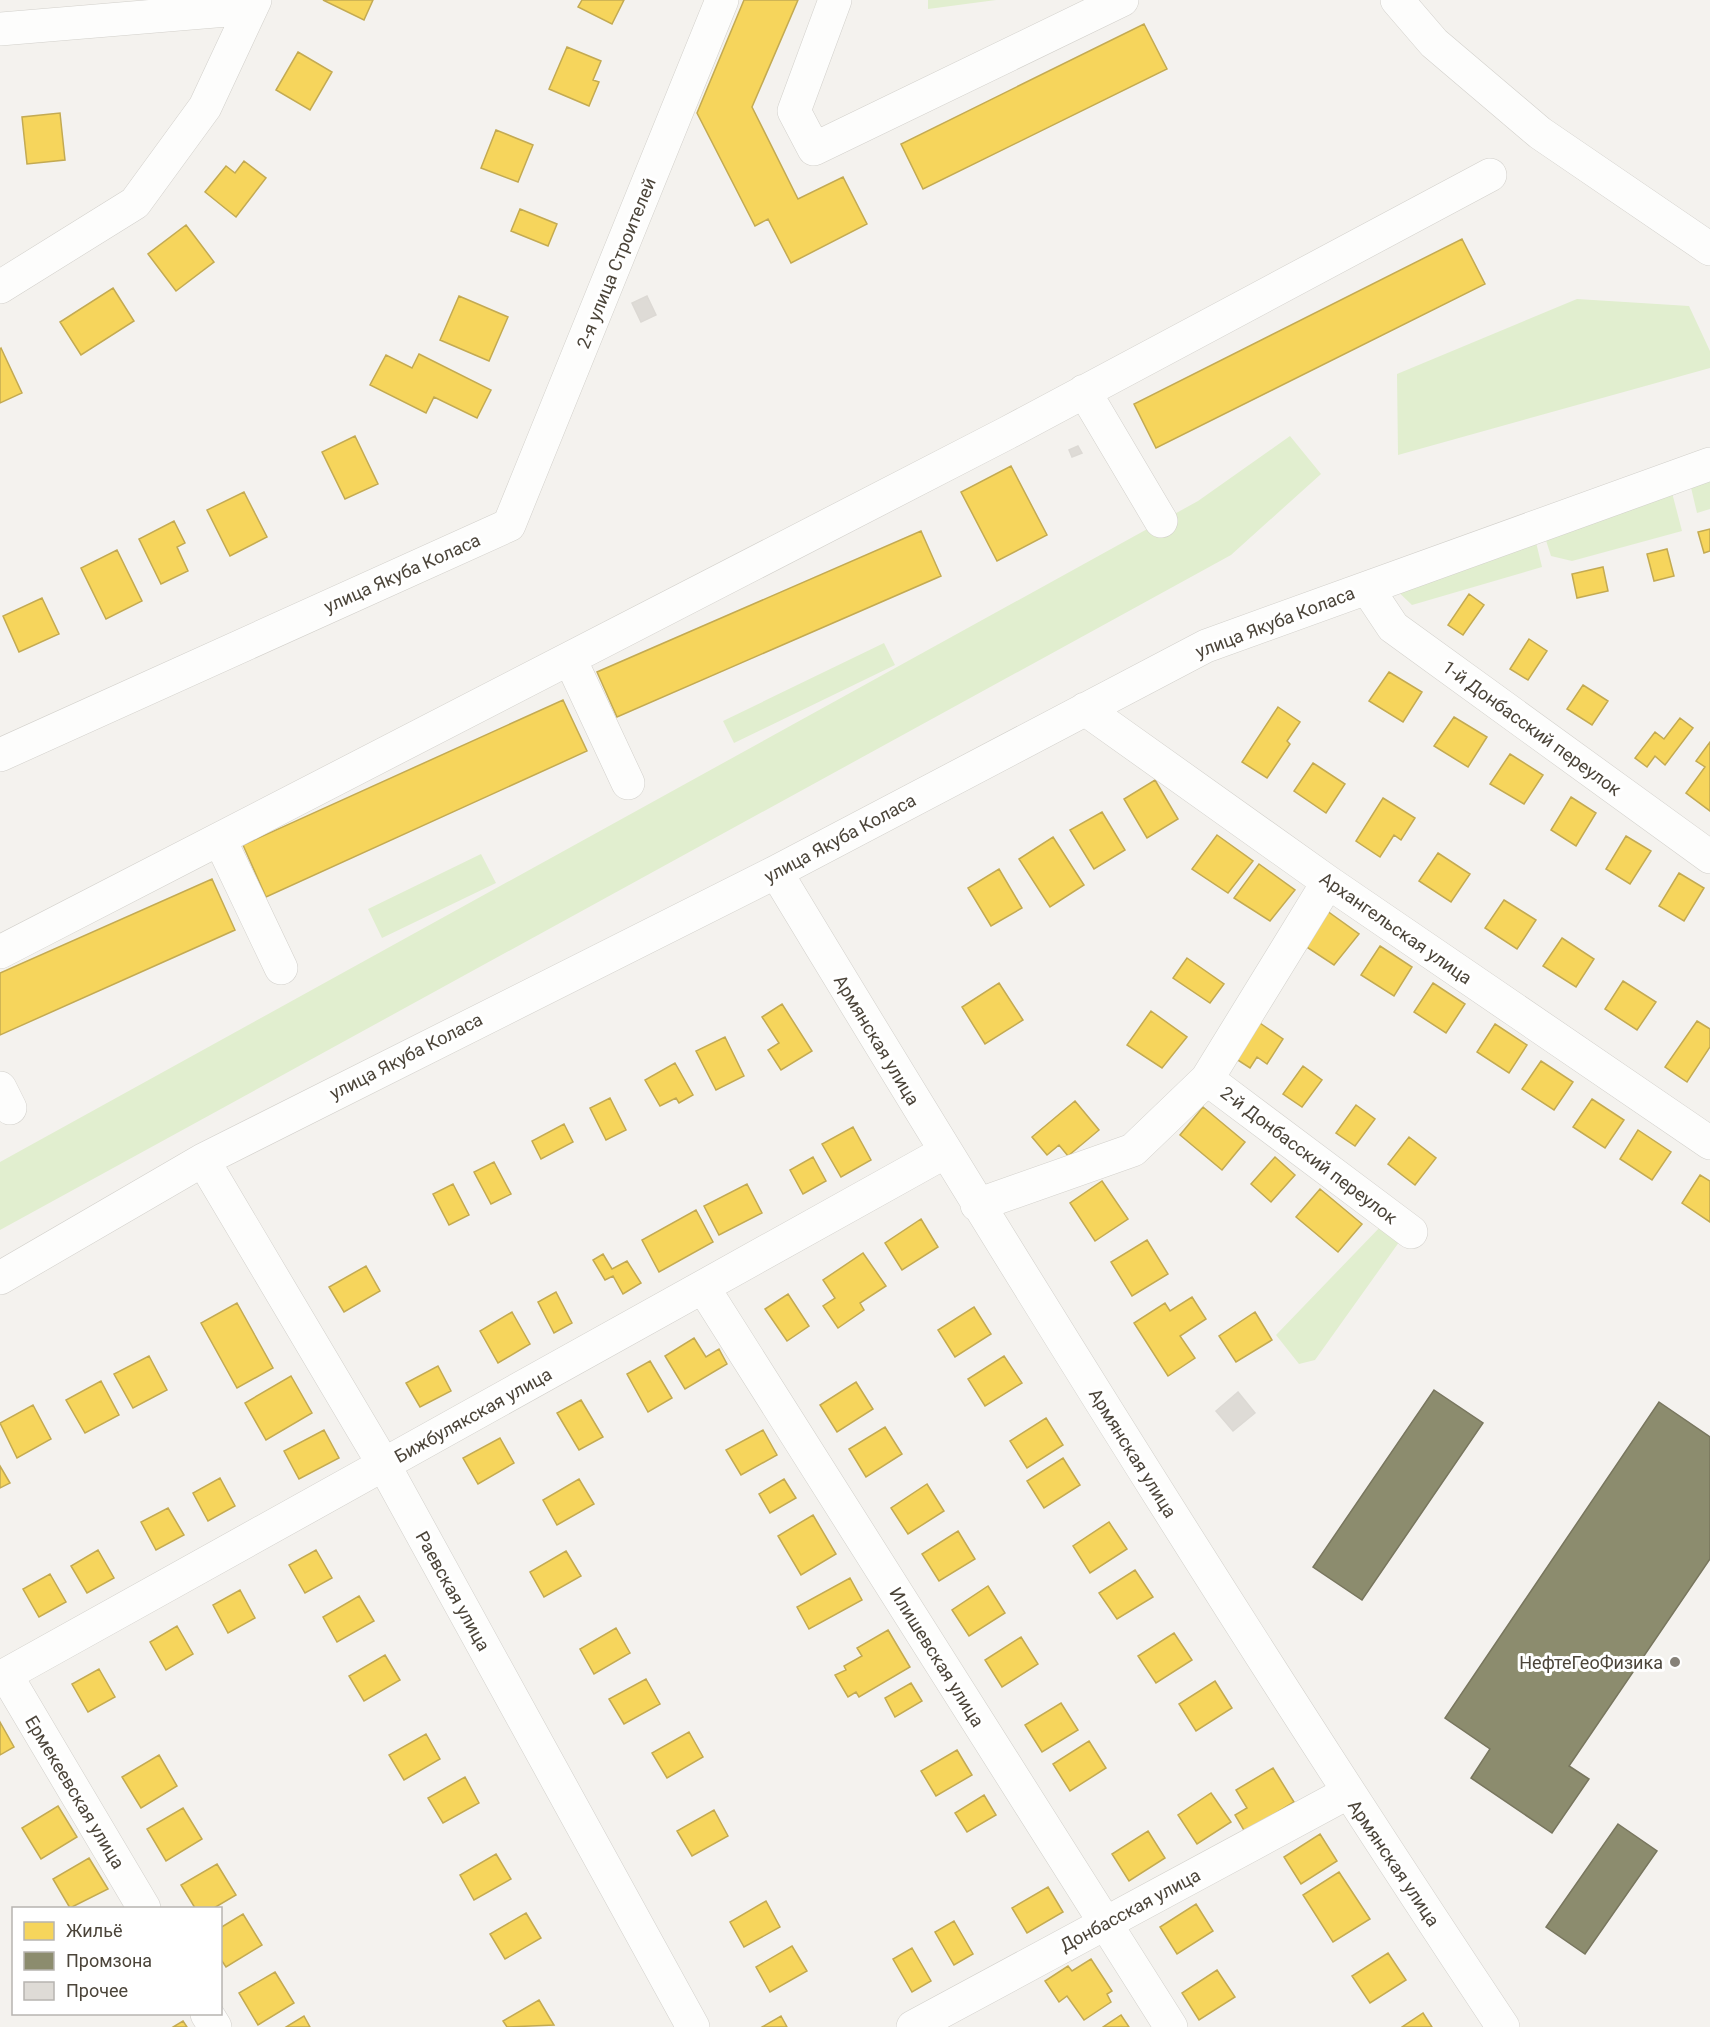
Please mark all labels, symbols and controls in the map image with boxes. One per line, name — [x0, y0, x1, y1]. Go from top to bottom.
street label: 2-я улица Строителей — [572, 175, 660, 351]
street label: улица Якуба Коласа — [321, 529, 483, 617]
street label: улица Якуба Коласа — [1193, 582, 1357, 662]
street label: 1-й Донбасский переулок — [1439, 656, 1626, 800]
street label: улица Якуба Коласа — [761, 789, 919, 887]
street label: Архангельская улица — [1316, 868, 1476, 988]
street label: Армянская улица — [830, 971, 924, 1109]
street label: улица Якуба Коласа — [326, 1008, 486, 1104]
street label: 2-й Донбасский переулок — [1217, 1082, 1402, 1228]
street label: Бижбулякская улица — [391, 1363, 555, 1467]
street label: Армянская улица — [1085, 1385, 1181, 1521]
street label: Раевская улица — [411, 1527, 495, 1655]
street label: Илишевская улица — [885, 1583, 989, 1731]
place label: НефтеГеоФизика — [1519, 1652, 1663, 1673]
marker: НефтеГеоФизика — [1668, 1655, 1682, 1669]
street label: Ермекеевская улица — [21, 1712, 129, 1872]
street label: Армянская улица — [1344, 1796, 1444, 1930]
street label: Донбасская улица — [1056, 1864, 1204, 1956]
legend — [12, 1907, 222, 2015]
text: Жильё — [66, 1920, 122, 1941]
text: Промзона — [66, 1950, 152, 1971]
text: Прочее — [66, 1980, 128, 2001]

